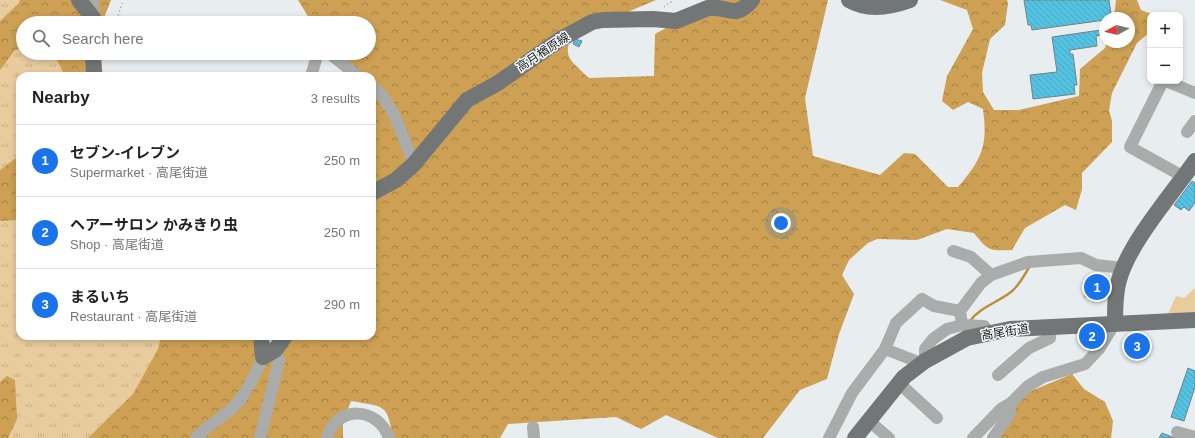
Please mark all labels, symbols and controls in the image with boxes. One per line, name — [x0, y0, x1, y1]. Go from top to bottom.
north arrow — [1099, 12, 1135, 48]
map controls — [1147, 12, 1183, 84]
button: + — [1147, 12, 1183, 48]
search box — [16, 16, 376, 60]
icon: search — [30, 27, 52, 49]
text: Search here — [62, 30, 144, 47]
street label: 高月楢原線 — [514, 30, 572, 74]
button: − — [1147, 48, 1183, 84]
text: Nearby — [32, 88, 90, 107]
text: 3 results — [311, 91, 360, 106]
text: セブン-イレブン — [70, 144, 180, 161]
text: 1 — [41, 153, 49, 168]
text: 250 m — [324, 153, 360, 168]
text: Supermarket · 高尾街道 — [70, 165, 208, 180]
your location — [771, 213, 791, 233]
text: ヘアーサロン かみきり虫 — [70, 216, 238, 233]
text: 2 — [41, 225, 49, 240]
text: 250 m — [324, 225, 360, 240]
text: Shop · 高尾街道 — [70, 237, 164, 252]
pin: 1 — [1084, 272, 1110, 302]
text: まるいち — [70, 288, 130, 305]
text: 3 — [41, 297, 49, 312]
text: 290 m — [324, 297, 360, 312]
text: Restaurant · 高尾街道 — [70, 309, 197, 324]
street label: 高尾街道 — [980, 321, 1030, 343]
pin: 2 — [1079, 321, 1105, 351]
pin: 3 — [1124, 331, 1150, 361]

